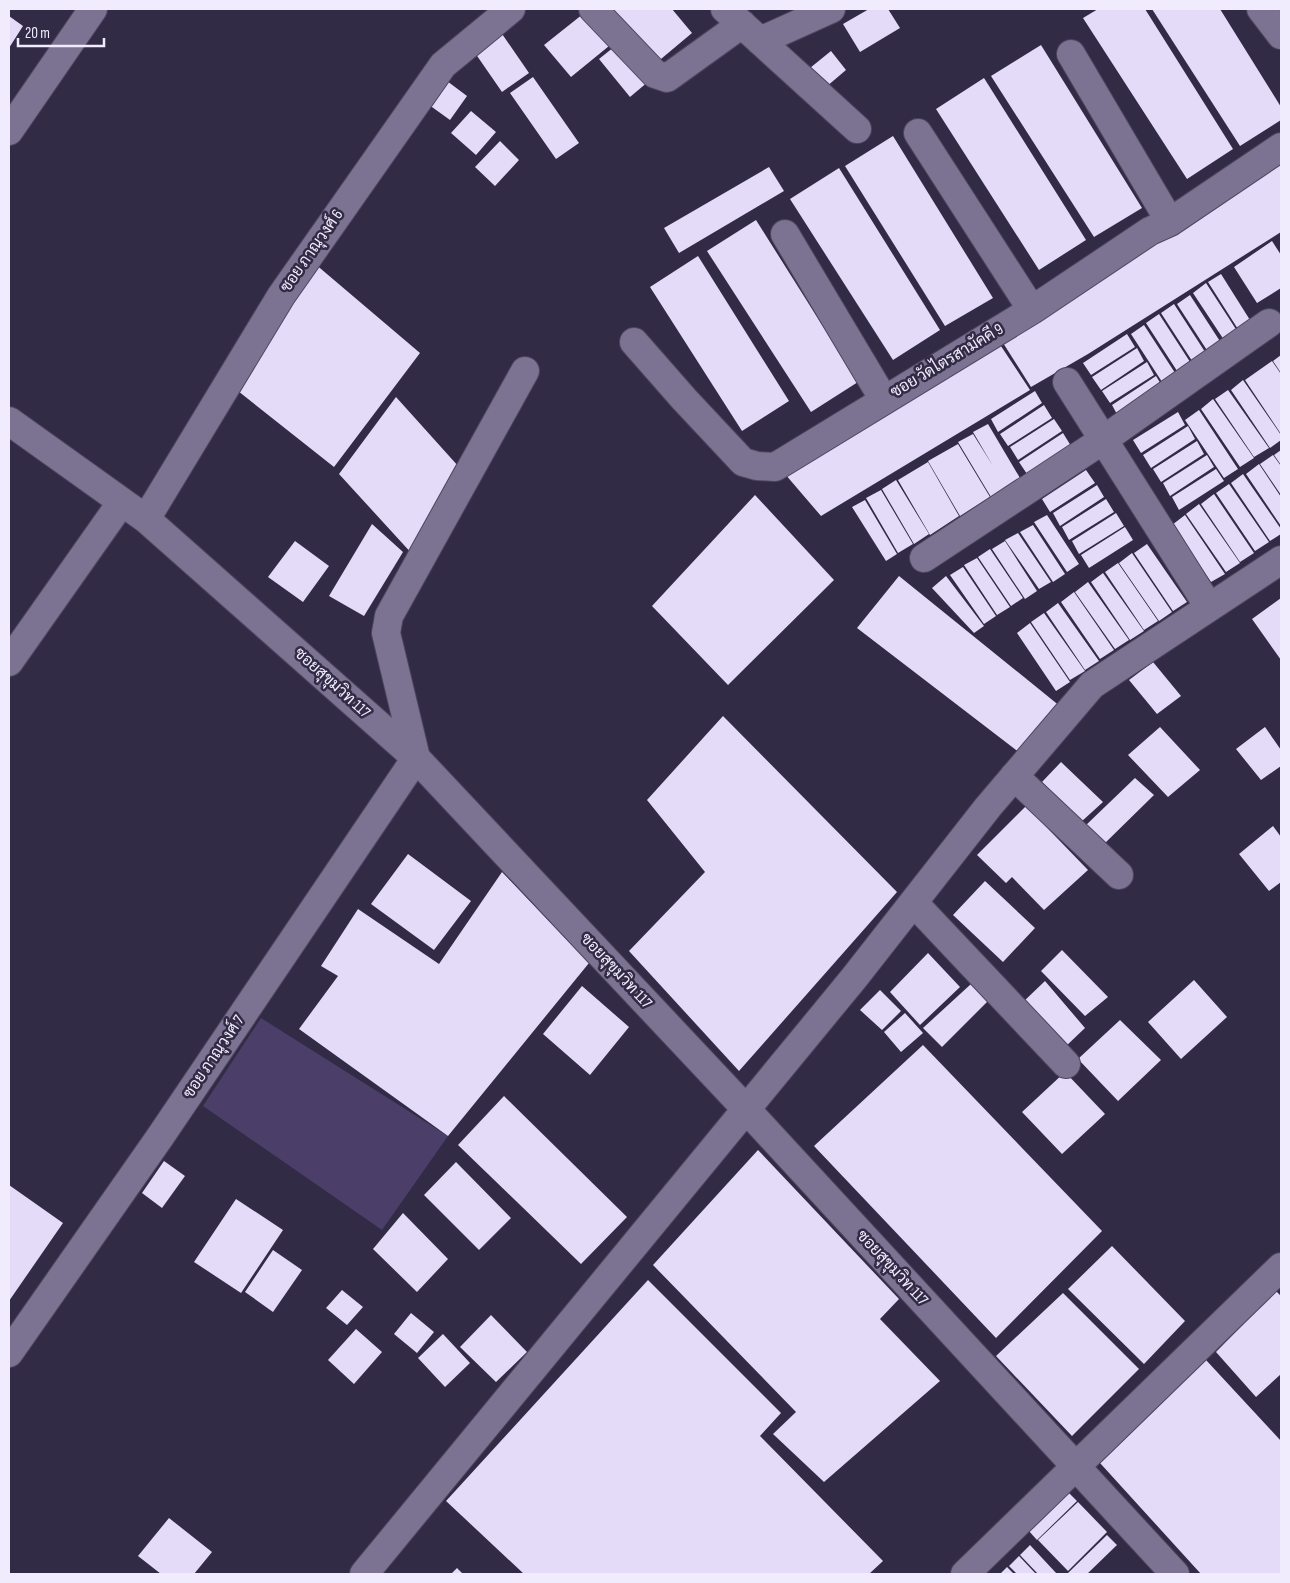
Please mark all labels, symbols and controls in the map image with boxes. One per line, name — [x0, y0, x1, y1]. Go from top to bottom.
scale bar — [18, 15, 104, 47]
text: 20 m — [25, 24, 50, 43]
street label: ซอย ภาณุวงศ์ 6 — [273, 204, 348, 297]
street label: ซอย วัดไตรสามัคคี 9 — [886, 317, 1007, 402]
street label: ซอยสุขุมวิท 117 — [289, 643, 375, 723]
street label: ซอยสุขุมวิท 117 — [576, 929, 657, 1014]
street label: ซอย ภาณุวงศ์ 7 — [176, 1009, 250, 1103]
street label: ซอยสุขุมวิท 117 — [852, 1226, 933, 1311]

